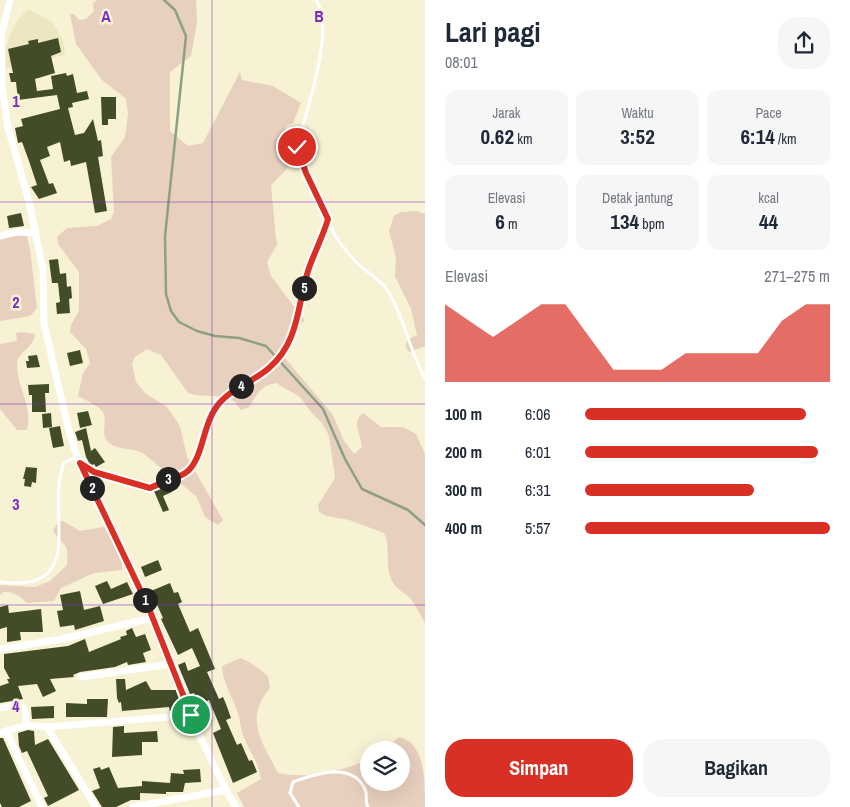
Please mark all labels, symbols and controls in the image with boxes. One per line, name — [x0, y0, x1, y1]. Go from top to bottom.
text: A — [101, 5, 111, 27]
text: B — [314, 5, 324, 27]
text: Lari pagi — [445, 13, 541, 51]
button: share — [778, 17, 830, 69]
text: 08:01 — [445, 51, 478, 73]
text: 1 — [12, 90, 20, 112]
text: Jarak — [492, 104, 521, 122]
text: Waktu — [621, 104, 654, 122]
text: Pace — [755, 104, 782, 122]
text: 0.62 — [480, 122, 514, 151]
text: 3:52 — [620, 122, 655, 151]
text: 6:14 — [740, 122, 775, 151]
pin — [276, 126, 318, 168]
text: km — [514, 130, 533, 148]
text: /km — [775, 130, 797, 148]
icon: check — [283, 133, 311, 161]
text: Elevasi — [488, 189, 525, 207]
text: Detak jantung — [602, 189, 673, 207]
text: kcal — [758, 189, 779, 207]
text: 6 — [495, 207, 505, 236]
text: 134 — [610, 207, 639, 236]
text: 44 — [759, 207, 778, 236]
text: m — [505, 215, 518, 233]
text: bpm — [639, 215, 665, 233]
text: Elevasi — [445, 265, 488, 287]
text: 271–275 m — [764, 265, 830, 287]
pin: 5 — [292, 276, 316, 300]
text: 5 — [301, 279, 308, 297]
text: 2 — [12, 291, 20, 313]
pin: 4 — [228, 374, 254, 398]
text: 4 — [238, 377, 245, 395]
text: 100 m — [445, 403, 482, 425]
text: 6:06 — [525, 403, 551, 425]
text: 200 m — [445, 441, 482, 463]
text: 6:01 — [525, 441, 551, 463]
pin: 3 — [156, 466, 180, 492]
text: 3 — [165, 470, 172, 488]
pin: 2 — [80, 476, 104, 500]
text: 2 — [89, 479, 96, 497]
text: 300 m — [445, 479, 482, 501]
text: 6:31 — [525, 479, 551, 501]
text: 3 — [12, 493, 20, 515]
text: 400 m — [445, 517, 482, 539]
text: 5:57 — [525, 517, 551, 539]
pin: 1 — [132, 588, 158, 612]
text: 1 — [142, 591, 149, 609]
pin — [170, 694, 212, 736]
text: 4 — [12, 695, 20, 717]
icon: arrive — [177, 701, 205, 729]
button: Simpan — [445, 739, 633, 797]
button: Bagikan — [643, 739, 830, 797]
map controls — [360, 741, 410, 791]
button: layers — [360, 741, 410, 791]

